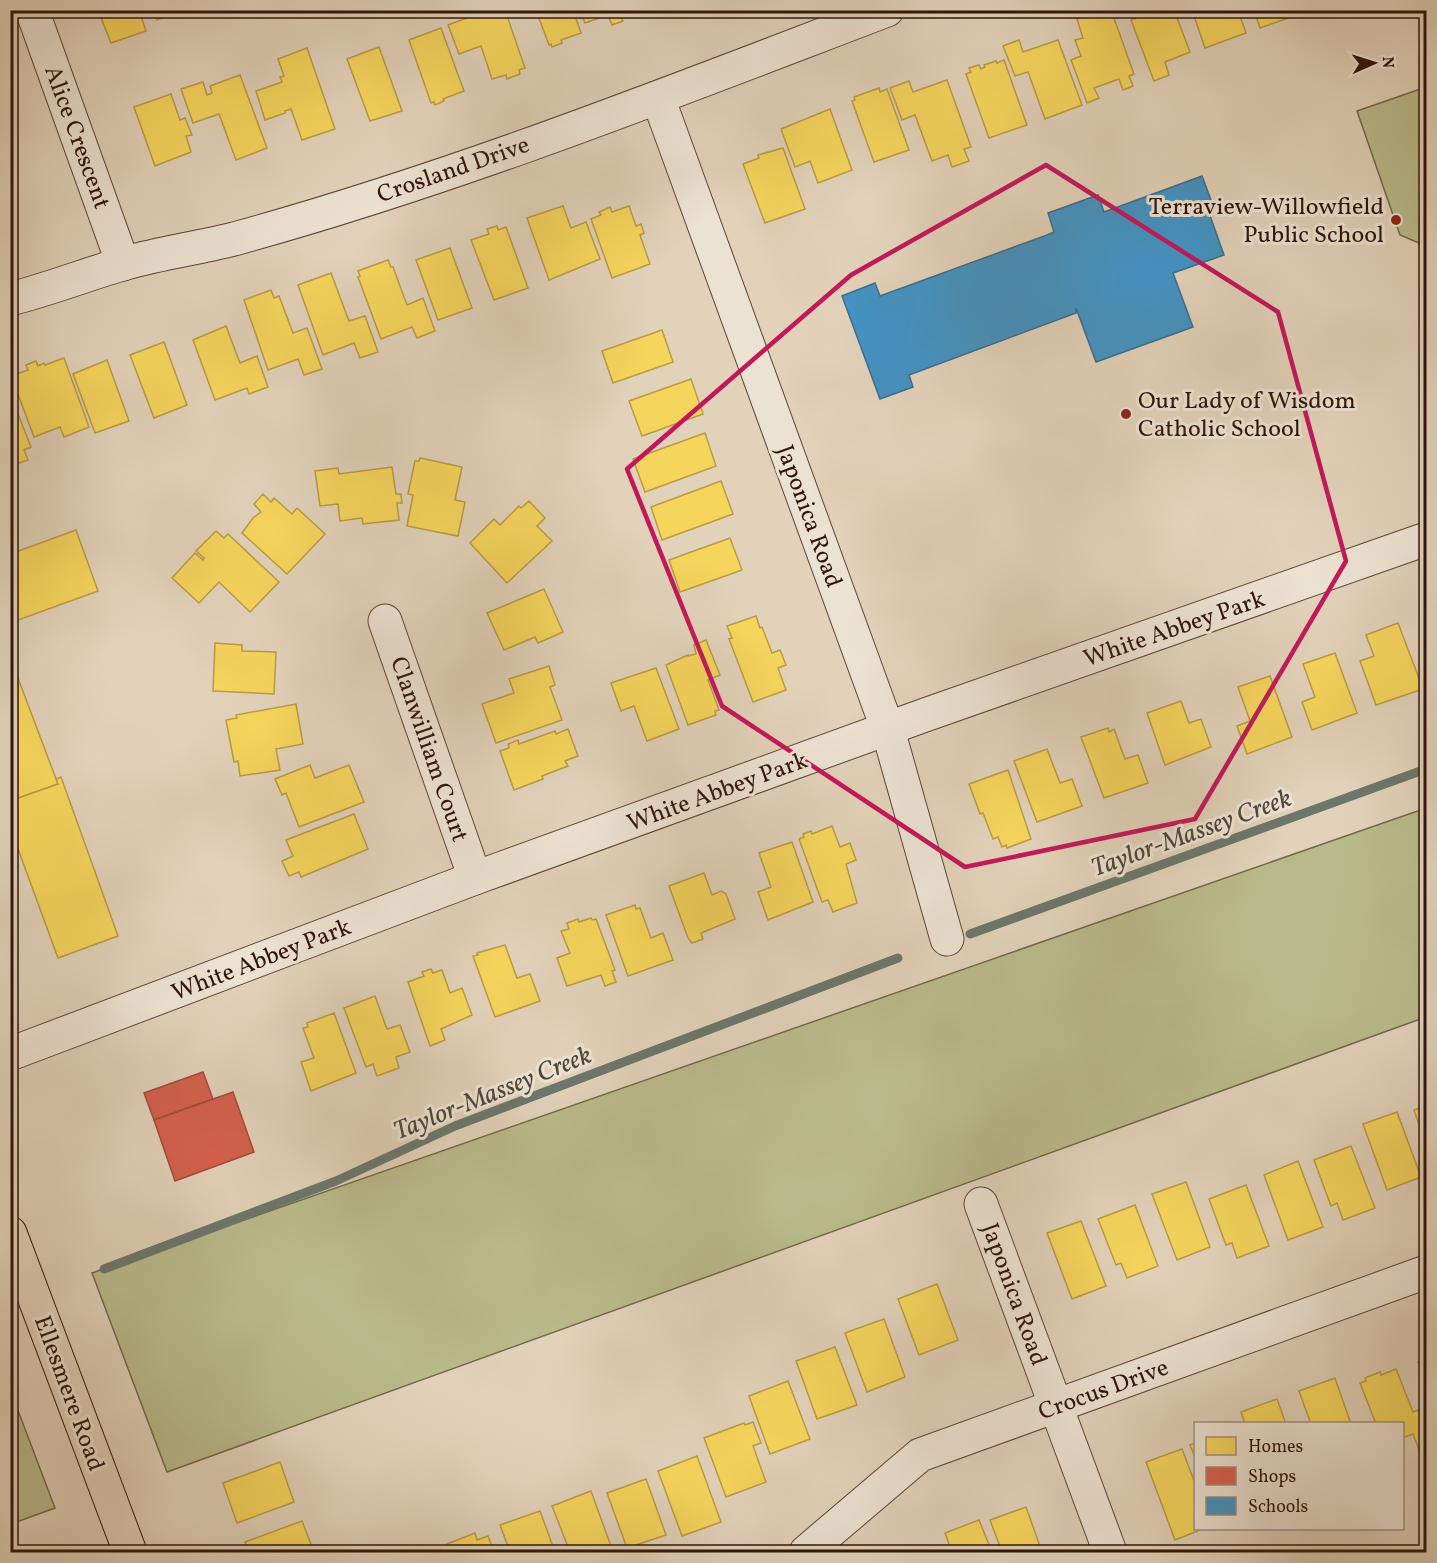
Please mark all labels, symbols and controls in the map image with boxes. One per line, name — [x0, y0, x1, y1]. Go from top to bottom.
north arrow — [1344, 33, 1404, 93]
text: N — [1376, 56, 1398, 69]
street label: Alice Crescent — [34, 61, 118, 214]
street label: Crosland Drive — [373, 129, 534, 213]
place label: Terraview-Willowfield Public School — [1148, 191, 1384, 253]
marker: Terraview-Willowfield Public School — [1389, 213, 1403, 227]
place label: Our Lady of Wisdom Catholic School — [1138, 385, 1356, 447]
marker: Our Lady of Wisdom Catholic School — [1119, 407, 1133, 421]
street label: Japonica Road — [767, 441, 850, 593]
street label: White Abbey Park — [1079, 583, 1270, 677]
street label: Clanwilliam Court — [380, 652, 476, 847]
street label: White Abbey Park — [623, 744, 813, 841]
water label: Taylor-Massey Creek — [1087, 781, 1297, 887]
street label: White Abbey Park — [167, 911, 356, 1011]
water label: Taylor-Massey Creek — [388, 1038, 597, 1150]
street label: Japonica Road — [972, 1219, 1055, 1371]
street label: Ellesmere Road — [24, 1311, 112, 1476]
street label: Crocus Drive — [1034, 1352, 1174, 1430]
legend — [1194, 1422, 1404, 1530]
text: Homes — [1248, 1435, 1303, 1460]
text: Shops — [1248, 1465, 1296, 1490]
text: Schools — [1248, 1495, 1308, 1520]

